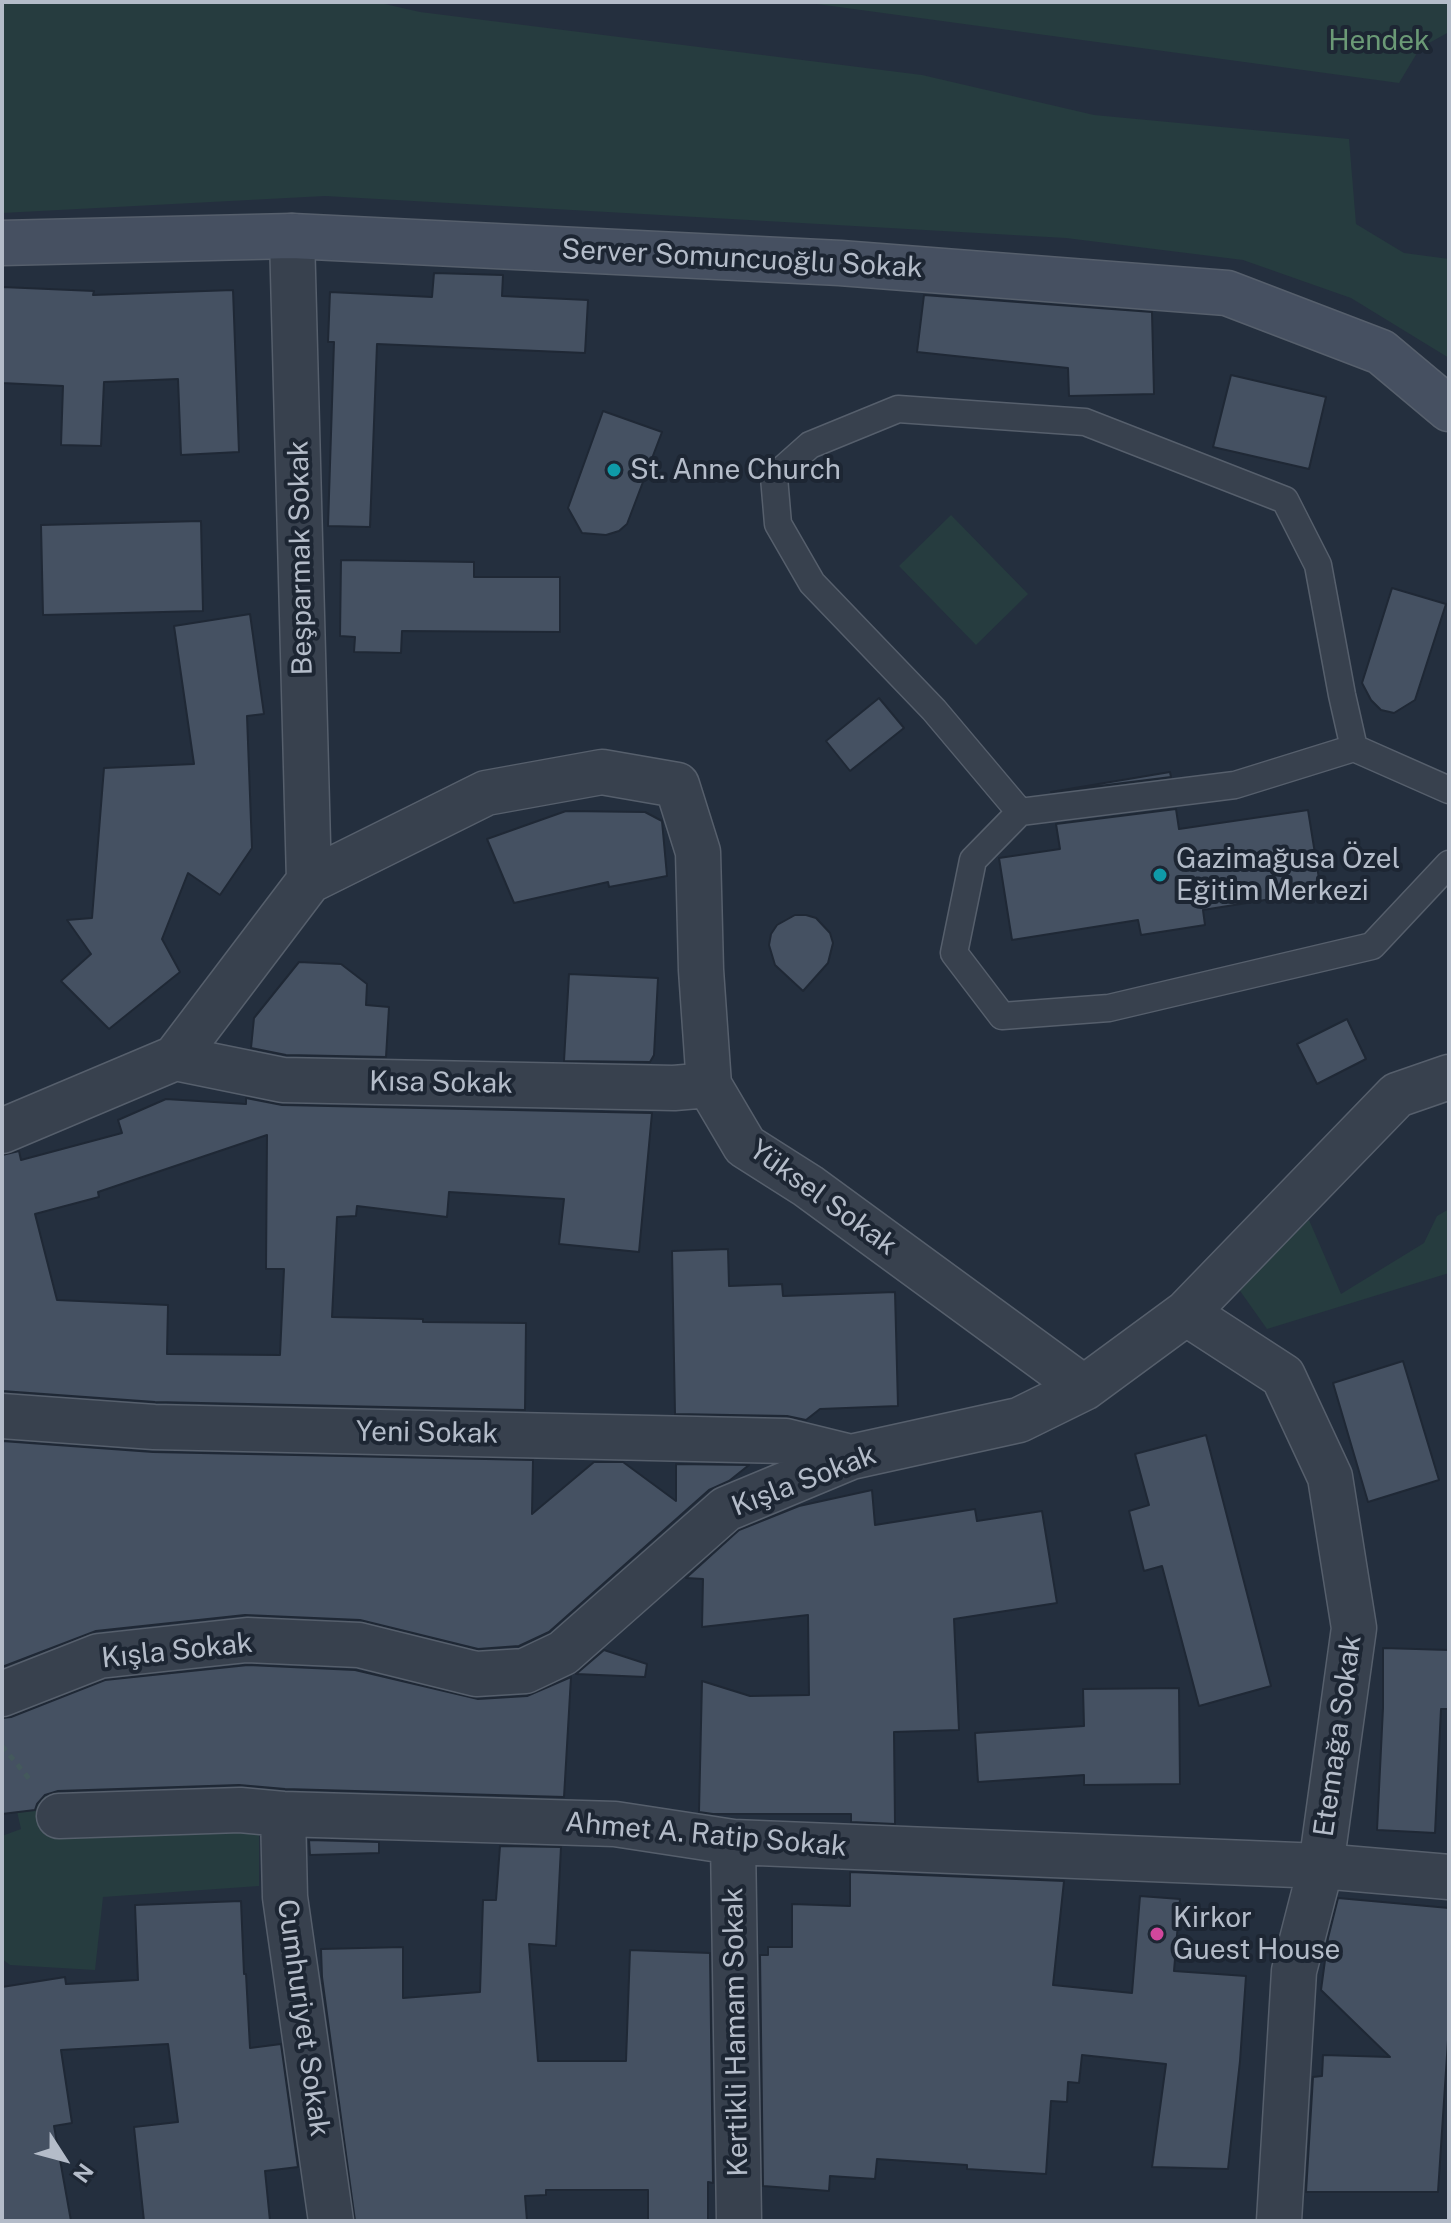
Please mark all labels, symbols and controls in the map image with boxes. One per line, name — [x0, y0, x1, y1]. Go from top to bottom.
park label: Hendek — [1328, 24, 1430, 58]
street label: Server Somuncuoğlu Sokak — [561, 233, 923, 285]
street label: Beşparmak Sokak — [282, 440, 320, 676]
place label: St. Anne Church — [630, 453, 841, 487]
marker: St. Anne Church — [605, 461, 623, 479]
place label: Gazimağusa Özel Eğitim Merkezi — [1176, 842, 1400, 908]
marker: Gazimağusa Özel Eğitim Merkezi — [1151, 866, 1169, 884]
street label: Kısa Sokak — [369, 1065, 513, 1101]
street label: Yüksel Sokak — [743, 1133, 903, 1263]
street label: Yeni Sokak — [356, 1415, 498, 1451]
street label: Kışla Sokak — [727, 1438, 881, 1524]
street label: Kışla Sokak — [100, 1626, 254, 1676]
street label: Etemağa Sokak — [1307, 1633, 1369, 1839]
street label: Ahmet A. Ratip Sokak — [564, 1806, 848, 1864]
street label: Kertikli Hamam Sokak — [717, 1887, 755, 2177]
street label: Cumhuriyet Sokak — [270, 1897, 336, 2139]
place label: Kirkor Guest House — [1173, 1901, 1340, 1967]
marker: Kirkor Guest House — [1148, 1925, 1166, 1943]
north arrow — [24, 2119, 104, 2199]
text: N — [68, 2159, 99, 2188]

